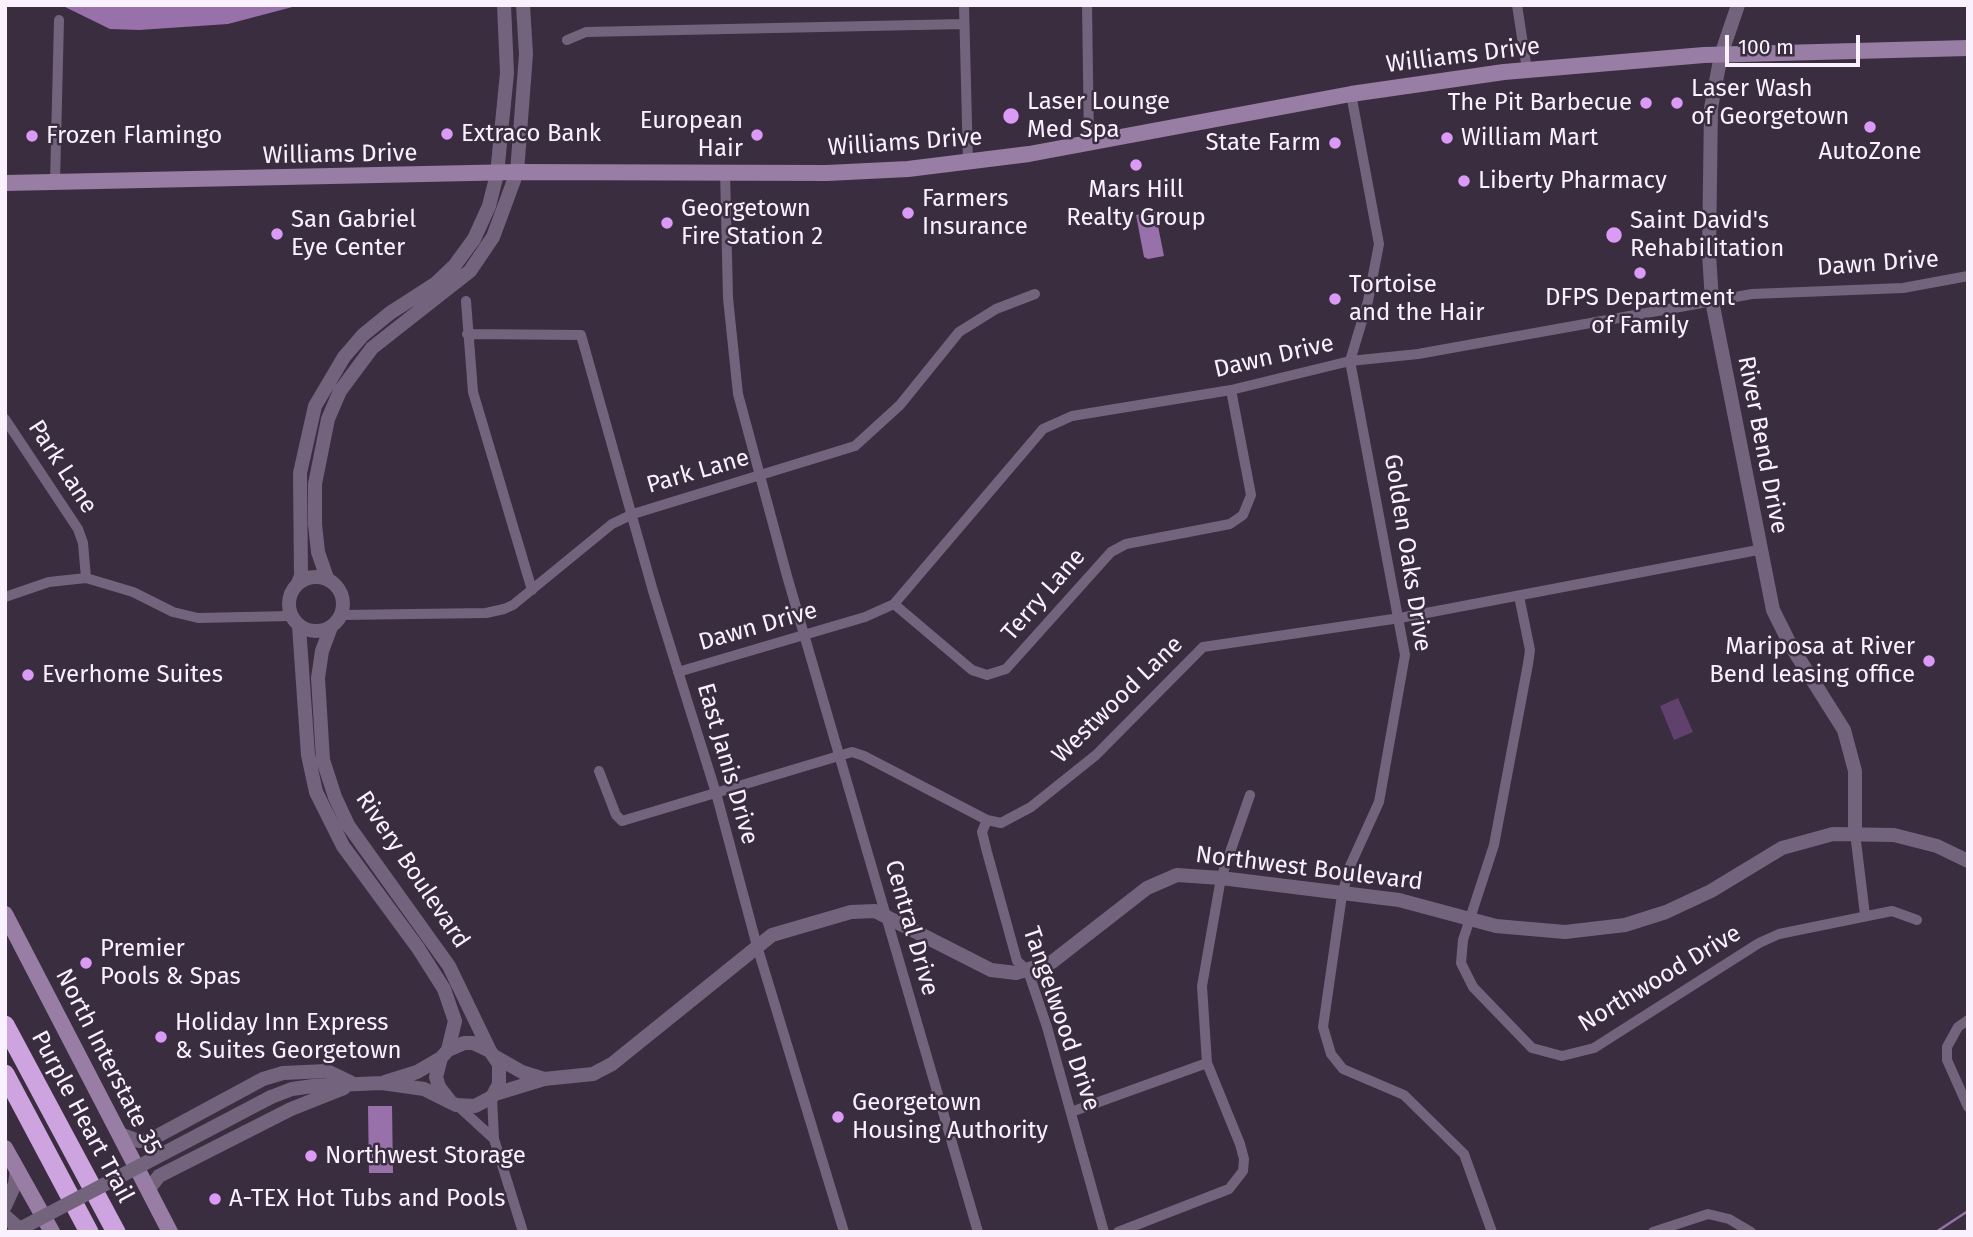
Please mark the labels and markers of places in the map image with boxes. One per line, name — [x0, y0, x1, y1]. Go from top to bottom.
place label: Laser Wash of Georgetown — [1691, 75, 1849, 131]
place label: Laser Lounge Med Spa — [1027, 88, 1170, 144]
place label: The Pit Barbecue — [1448, 89, 1632, 117]
marker: The Pit Barbecue — [1638, 95, 1654, 111]
marker: Laser Wash of Georgetown — [1669, 95, 1685, 111]
marker: Laser Lounge Med Spa — [1001, 106, 1021, 126]
place label: European Hair — [640, 107, 743, 163]
marker: AutoZone — [1862, 119, 1878, 135]
place label: Extraco Bank — [461, 120, 601, 148]
place label: Frozen Flamingo — [46, 122, 222, 150]
place label: William Mart — [1461, 124, 1598, 152]
marker: Extraco Bank — [439, 126, 455, 142]
marker: European Hair — [749, 127, 765, 143]
marker: Frozen Flamingo — [24, 128, 40, 144]
place label: State Farm — [1205, 129, 1321, 157]
marker: William Mart — [1439, 130, 1455, 146]
marker: State Farm — [1327, 135, 1343, 151]
place label: AutoZone — [1818, 138, 1922, 166]
marker: Mars Hill Realty Group — [1128, 157, 1144, 173]
place label: Liberty Pharmacy — [1478, 167, 1667, 195]
marker: Liberty Pharmacy — [1456, 173, 1472, 189]
place label: Mars Hill Realty Group — [1066, 176, 1206, 232]
place label: Farmers Insurance — [922, 185, 1028, 241]
place label: Georgetown Fire Station 2 — [681, 195, 823, 251]
marker: Farmers Insurance — [900, 205, 916, 221]
place label: San Gabriel Eye Center — [291, 206, 416, 262]
place label: Saint David's Rehabilitation — [1630, 207, 1784, 263]
marker: Georgetown Fire Station 2 — [659, 215, 675, 231]
marker: Saint David's Rehabilitation — [1604, 225, 1624, 245]
marker: San Gabriel Eye Center — [269, 226, 285, 242]
marker: DFPS Department of Family — [1632, 265, 1648, 281]
place label: Tortoise and the Hair — [1349, 271, 1484, 327]
place label: DFPS Department of Family — [1545, 284, 1735, 340]
marker: Tortoise and the Hair — [1327, 291, 1343, 307]
place label: Mariposa at River Bend leasing office — [1709, 633, 1915, 689]
marker: Mariposa at River Bend leasing office — [1921, 653, 1937, 669]
place label: Everhome Suites — [42, 661, 223, 689]
marker: Everhome Suites — [20, 667, 36, 683]
place label: Premier Pools & Spas — [100, 935, 241, 991]
marker: Premier Pools & Spas — [78, 955, 94, 971]
place label: Holiday Inn Express & Suites Georgetown — [175, 1009, 402, 1065]
marker: Holiday Inn Express & Suites Georgetown — [153, 1029, 169, 1045]
place label: Georgetown Housing Authority — [852, 1089, 1048, 1145]
marker: Georgetown Housing Authority — [830, 1109, 846, 1125]
place label: Northwest Storage — [325, 1142, 526, 1170]
marker: Northwest Storage — [303, 1148, 319, 1164]
place label: A-TEX Hot Tubs and Pools — [229, 1185, 505, 1213]
marker: A-TEX Hot Tubs and Pools — [207, 1191, 223, 1207]

